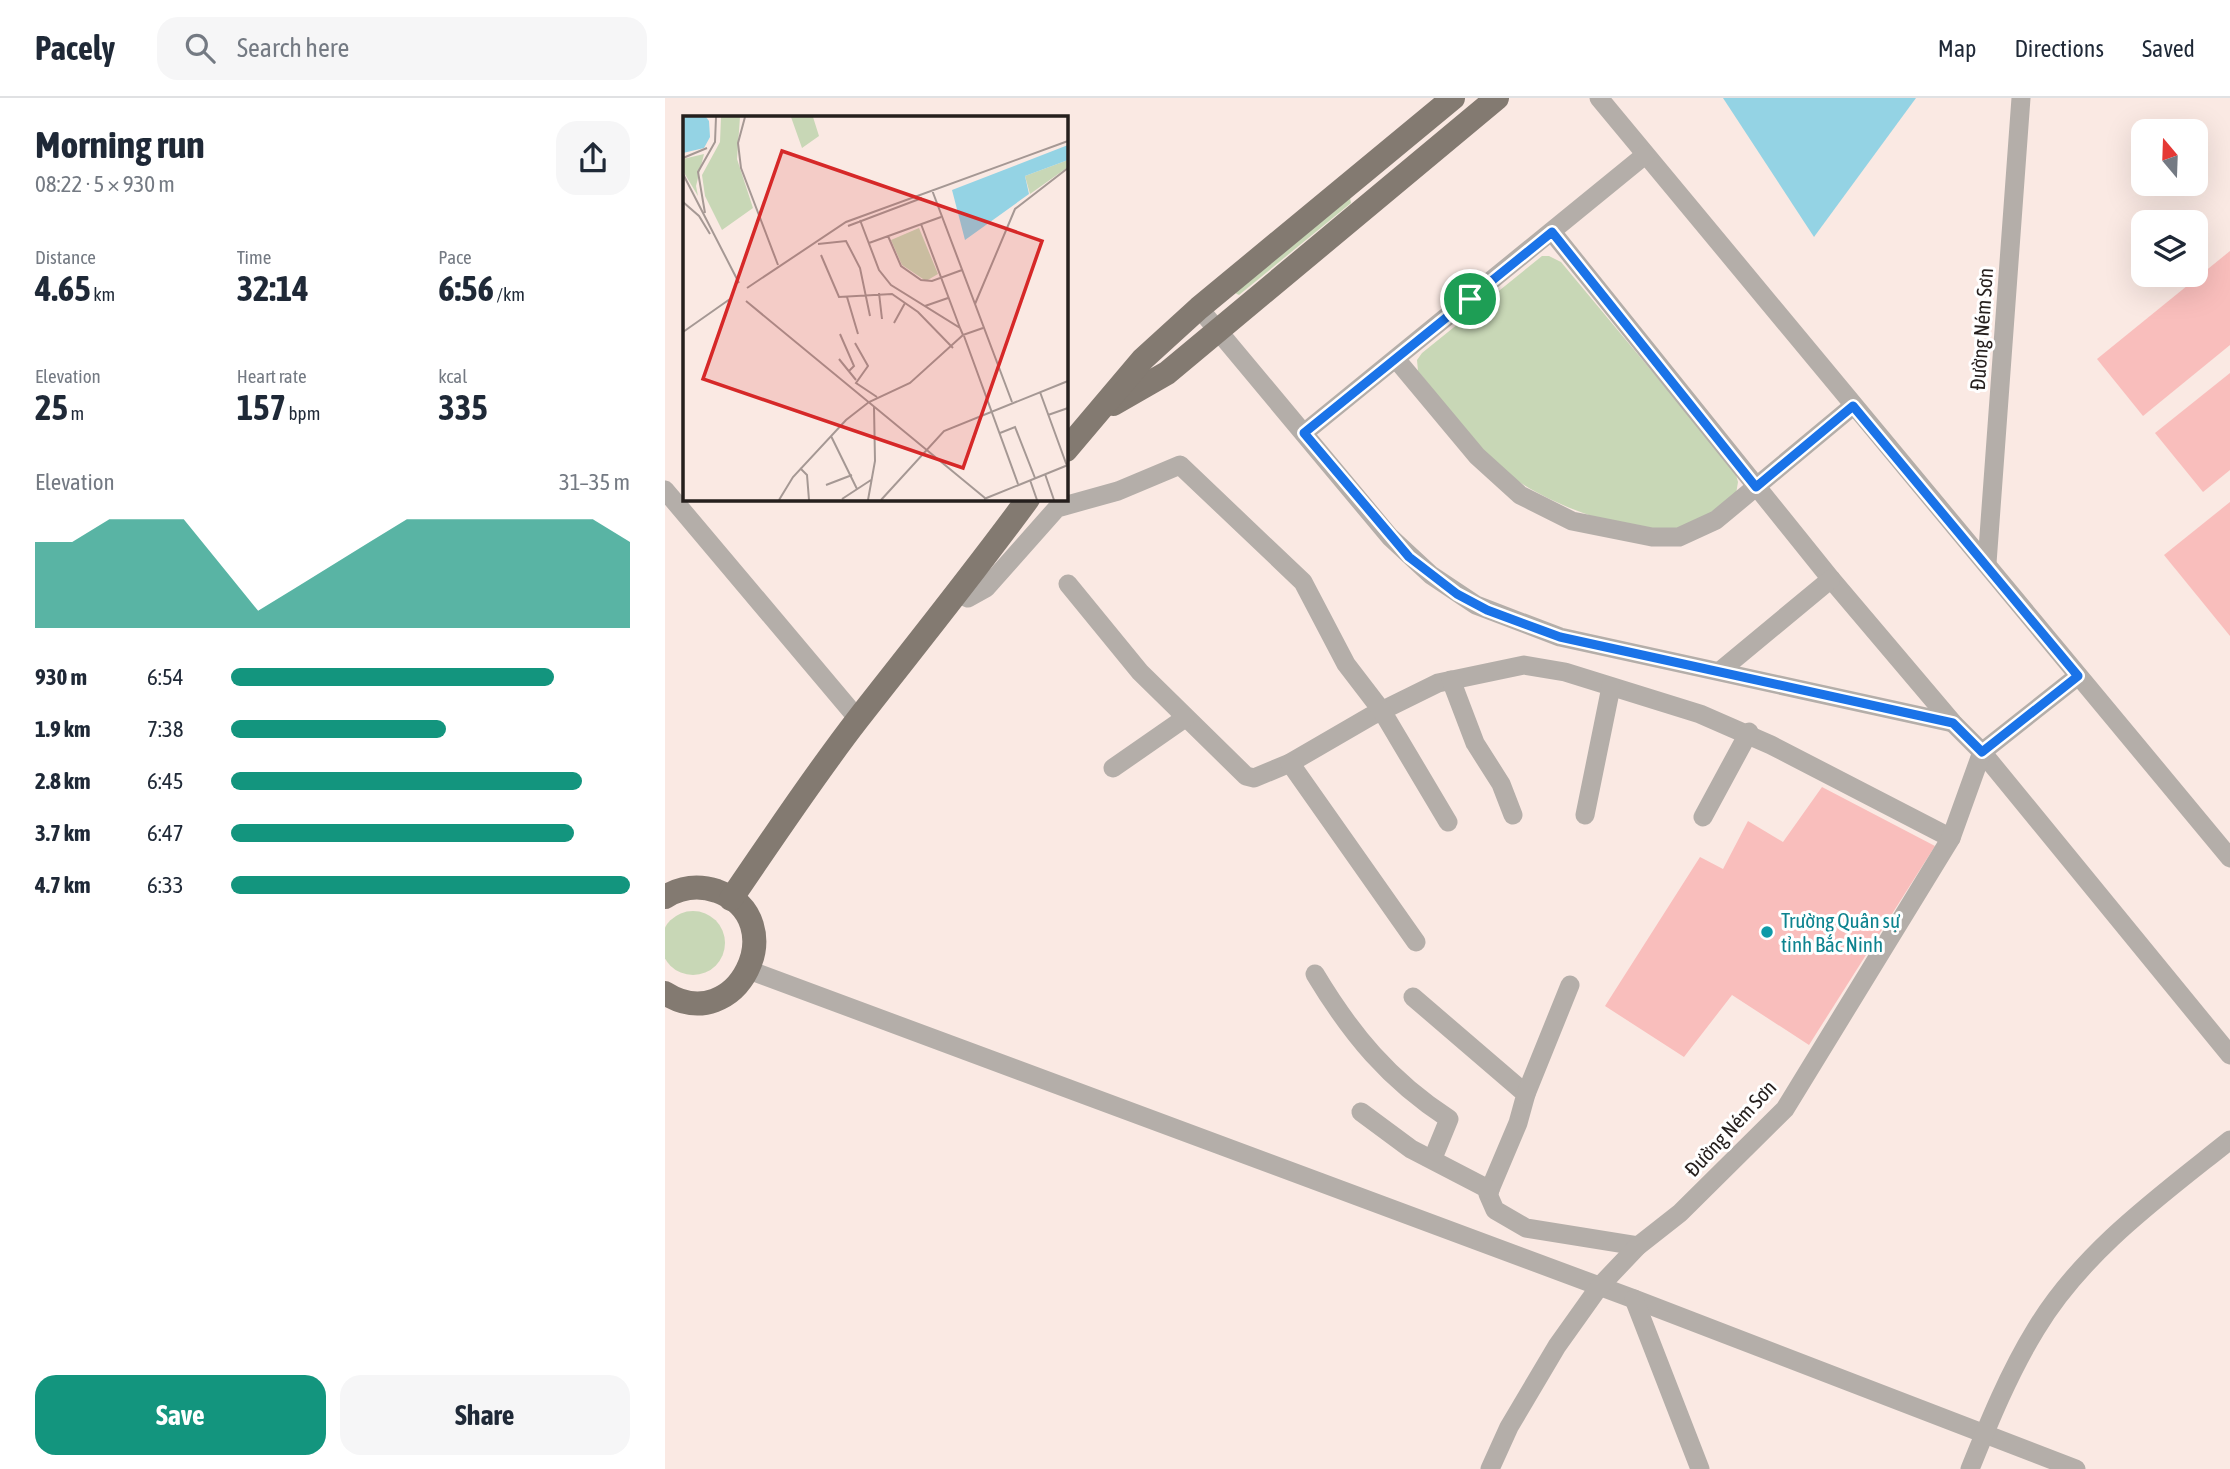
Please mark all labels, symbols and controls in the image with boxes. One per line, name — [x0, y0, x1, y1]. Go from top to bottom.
search box — [157, 17, 647, 80]
text: Pacely — [35, 29, 115, 67]
icon: search — [181, 29, 219, 67]
text: Search here — [237, 33, 349, 63]
text: Map — [1938, 35, 1976, 62]
text: Directions — [2014, 35, 2104, 62]
text: Saved — [2142, 35, 2195, 62]
inset map — [683, 116, 1067, 500]
north arrow — [2131, 119, 2209, 196]
map controls — [2131, 119, 2208, 287]
button: share — [556, 121, 630, 195]
text: Morning run — [35, 123, 205, 166]
text: 08:22 · 5 × 930 m — [35, 171, 175, 197]
button: layers — [2131, 210, 2208, 287]
text: Distance — [35, 246, 96, 268]
text: Time — [237, 246, 271, 268]
text: Pace — [438, 246, 472, 268]
street label: Đường Ném Sơn — [1965, 267, 1997, 391]
text: 4.65 — [35, 268, 91, 308]
text: 32:14 — [237, 268, 309, 308]
text: 6:56 — [438, 268, 494, 308]
pin — [1440, 269, 1500, 329]
icon: arrive — [1451, 280, 1489, 318]
text: km — [91, 283, 115, 305]
text: /km — [494, 283, 525, 305]
text: Elevation — [35, 365, 101, 387]
text: Heart rate — [237, 365, 307, 387]
text: kcal — [438, 365, 467, 387]
text: 25 — [35, 387, 68, 427]
text: 157 — [237, 387, 286, 427]
text: 335 — [438, 387, 488, 427]
text: m — [68, 402, 84, 424]
text: bpm — [286, 402, 320, 424]
text: Elevation — [35, 469, 115, 495]
text: 31–35 m — [559, 469, 630, 495]
text: 930 m — [35, 664, 87, 690]
text: 6:54 — [147, 664, 184, 690]
text: 1.9 km — [35, 716, 91, 742]
text: 7:38 — [147, 716, 184, 742]
text: 2.8 km — [35, 768, 91, 794]
text: 6:45 — [147, 768, 184, 794]
text: 3.7 km — [35, 820, 91, 846]
text: 6:47 — [147, 820, 184, 846]
text: 4.7 km — [35, 872, 91, 898]
text: 6:33 — [147, 872, 184, 898]
place label: Trường Quân sự tỉnh Bắc Ninh — [1781, 908, 1901, 956]
marker: Trường Quân sự tỉnh Bắc Ninh — [1759, 924, 1775, 940]
street label: Đường Ném Sơn — [1679, 1075, 1781, 1181]
button: Save — [35, 1375, 326, 1455]
button: Share — [340, 1375, 630, 1455]

